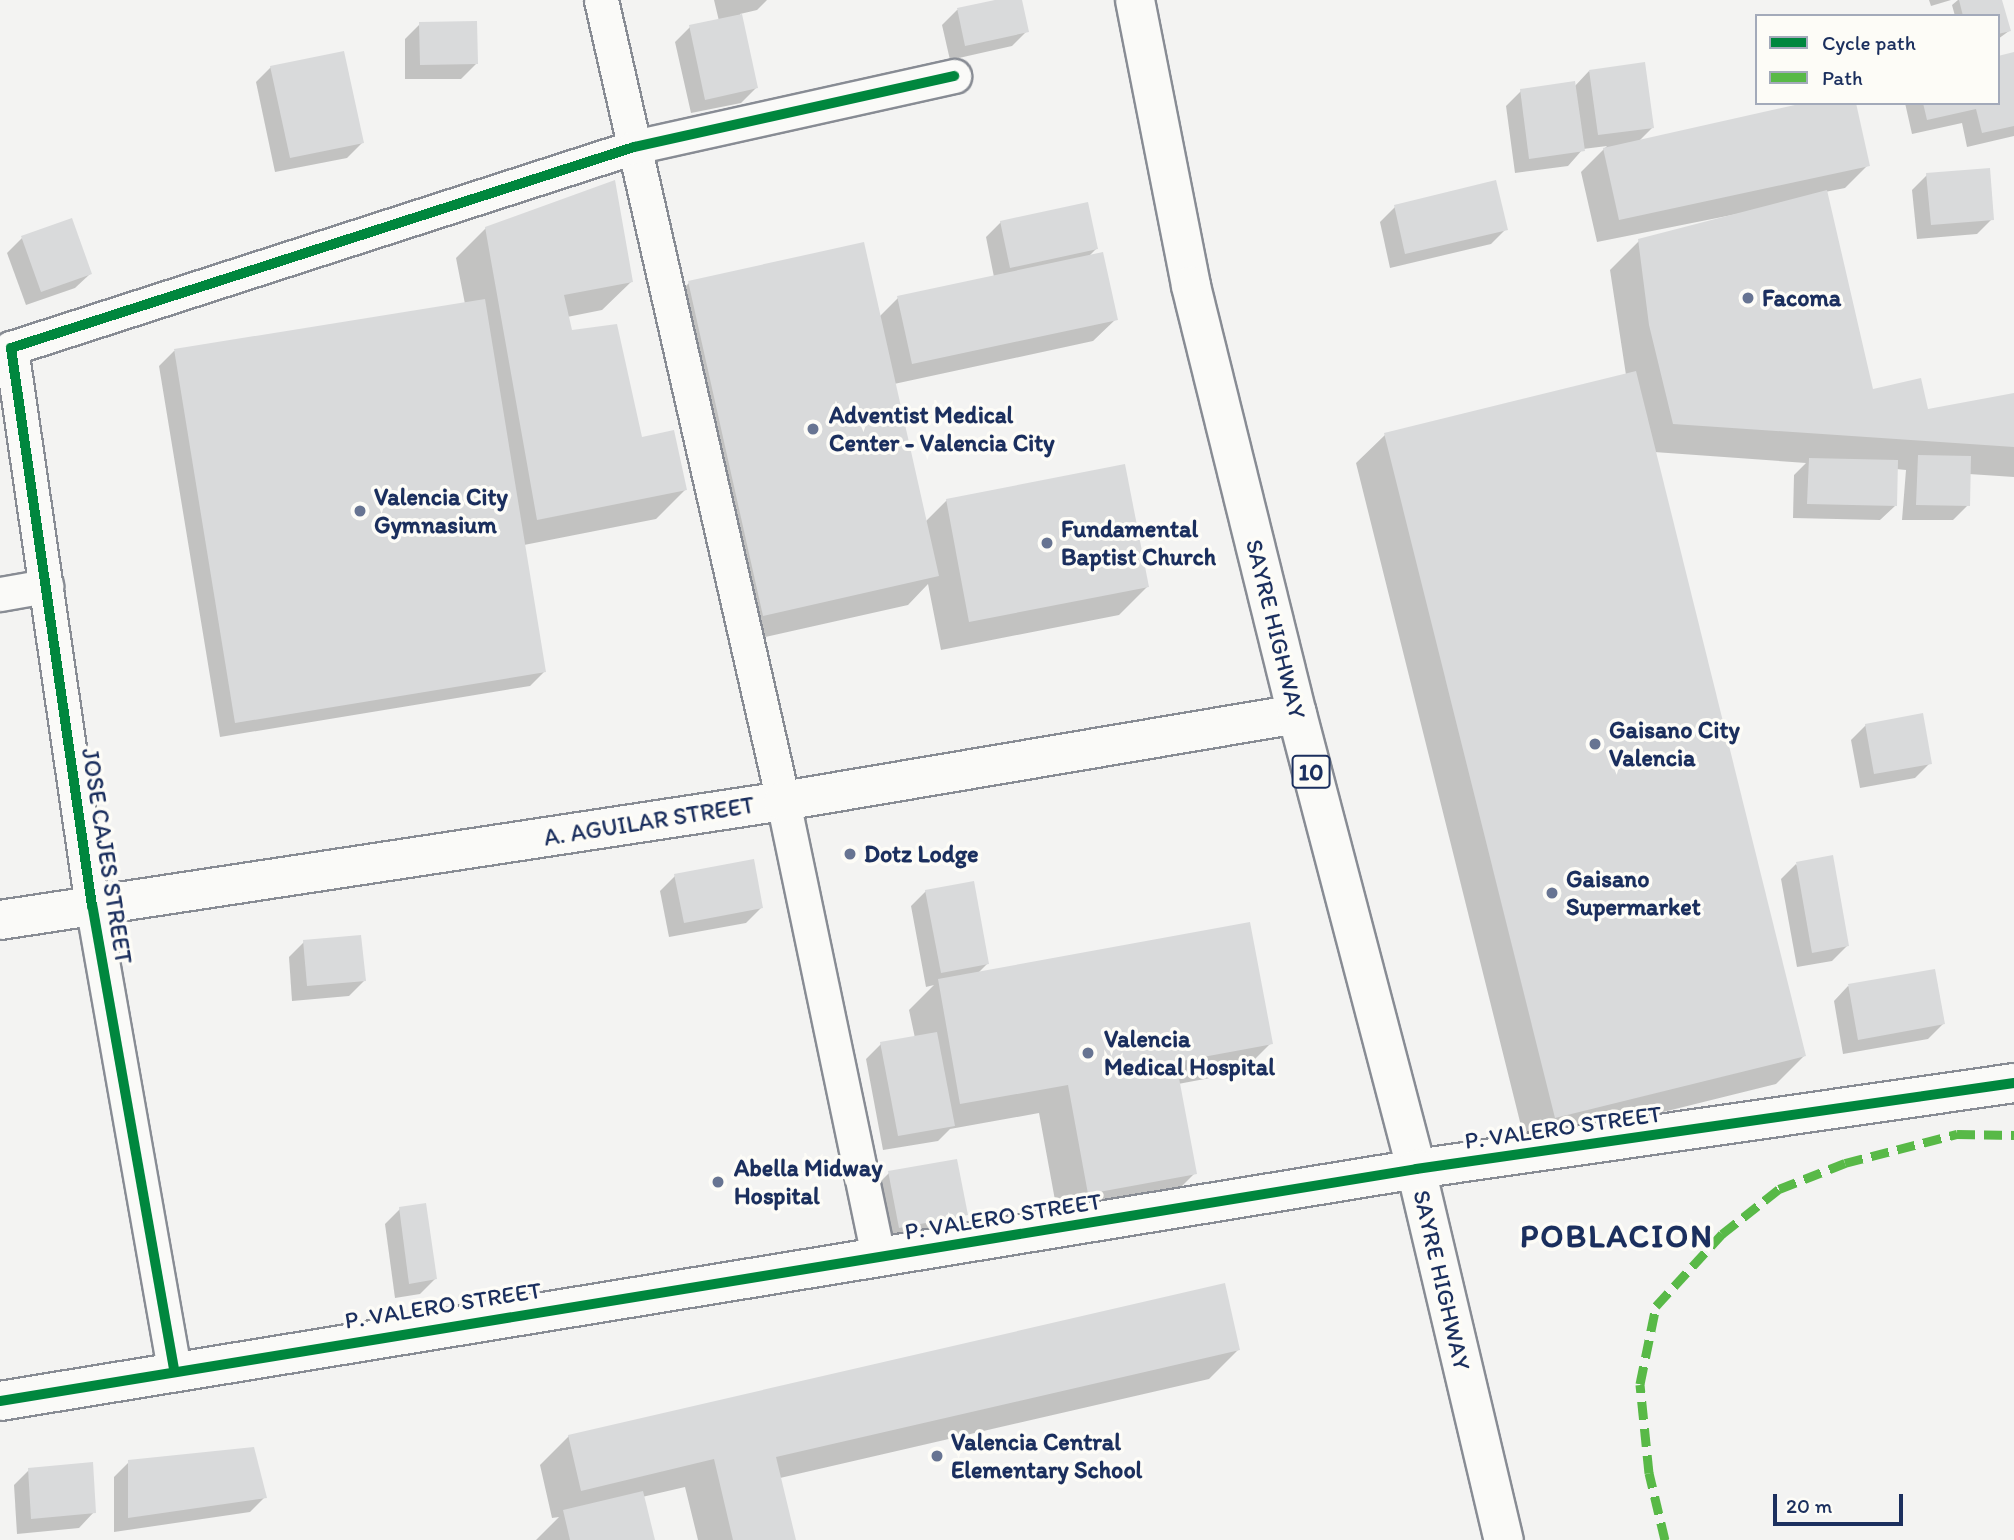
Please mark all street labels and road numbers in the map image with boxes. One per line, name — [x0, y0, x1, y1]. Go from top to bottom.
street label: SAYRE HIGHWAY — [1240, 536, 1312, 722]
street label: JOSE CAJES STREET — [76, 746, 138, 966]
road number: 10 — [1290, 752, 1332, 792]
street label: A. AGUILAR STREET — [542, 790, 756, 852]
street label: P. VALERO STREET — [1463, 1099, 1663, 1155]
street label: P. VALERO STREET — [903, 1186, 1103, 1246]
street label: SAYRE HIGHWAY — [1407, 1187, 1477, 1373]
street label: P. VALERO STREET — [343, 1275, 543, 1335]

